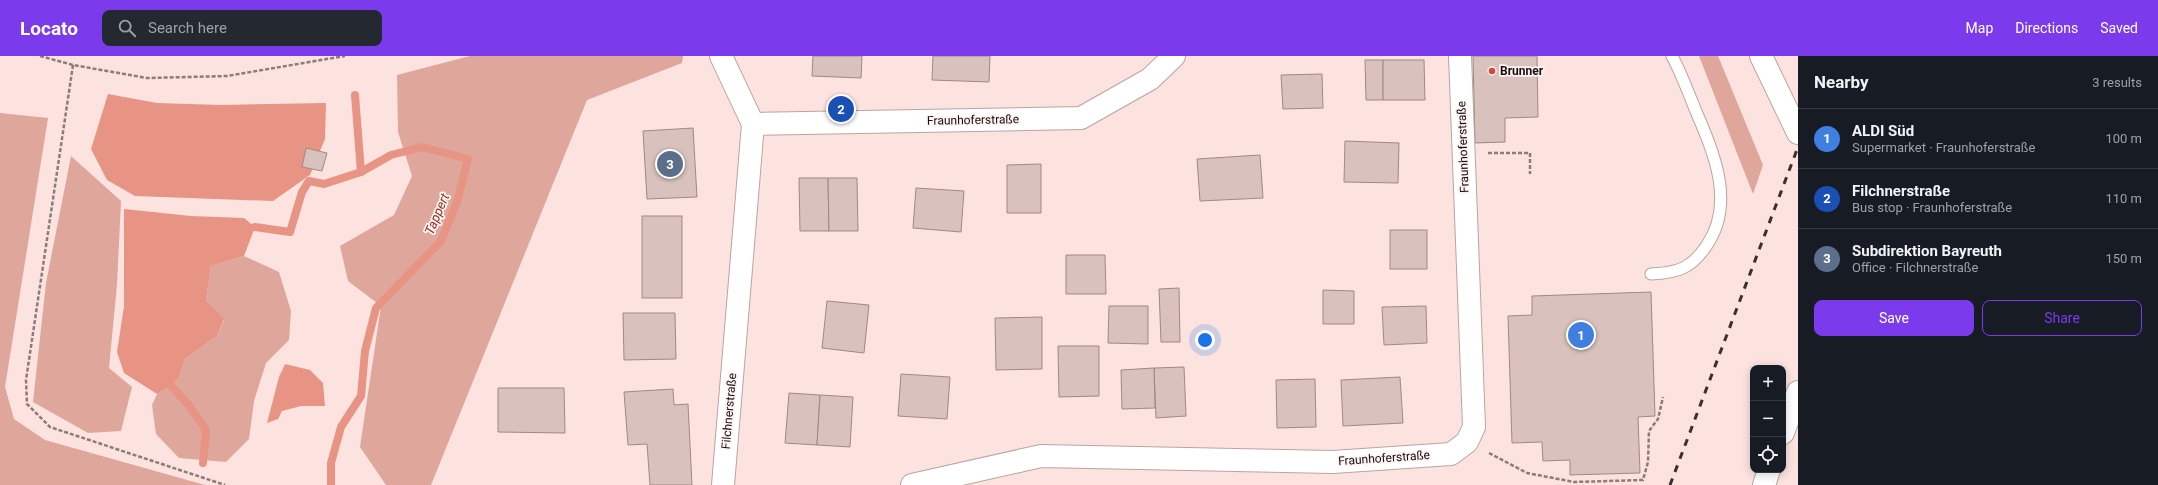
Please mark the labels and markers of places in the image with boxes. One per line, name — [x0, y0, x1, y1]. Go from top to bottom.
place label: Brunner — [1500, 64, 1544, 78]
marker: Brunner — [1487, 66, 1497, 76]
pin: 2 — [828, 94, 854, 124]
pin: 3 — [657, 149, 683, 179]
pin: 1 — [1568, 320, 1594, 350]

